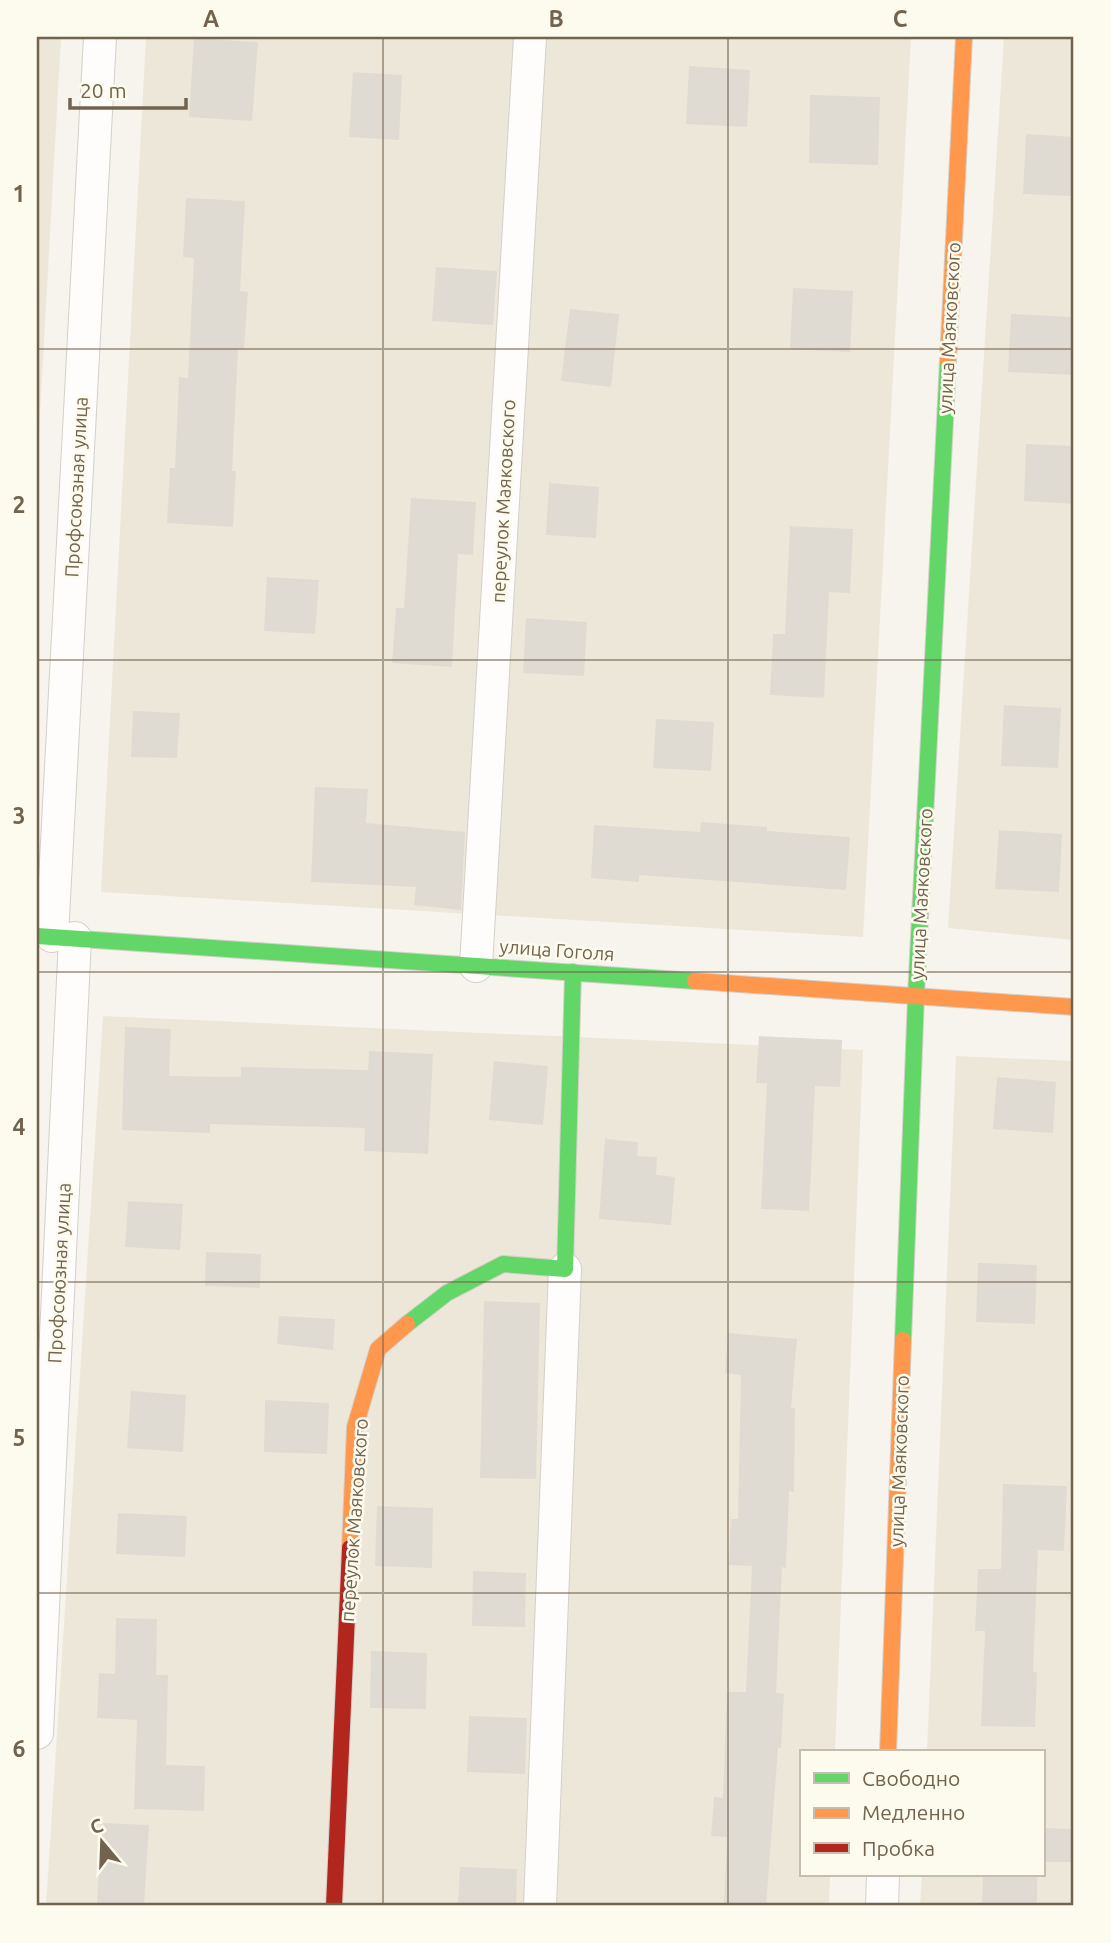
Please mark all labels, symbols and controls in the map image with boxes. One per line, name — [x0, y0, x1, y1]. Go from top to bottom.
text: A — [203, 6, 219, 31]
text: B — [548, 6, 564, 31]
text: C — [893, 6, 908, 31]
scale bar — [70, 66, 186, 110]
text: 20 m — [80, 78, 127, 102]
text: 1 — [13, 181, 25, 206]
street label: улица Маяковского — [934, 242, 964, 414]
street label: Профсоюзная улица — [60, 396, 92, 578]
street label: переулок Маяковского — [487, 399, 519, 603]
text: 2 — [13, 492, 25, 517]
text: 3 — [13, 803, 25, 828]
street label: улица Маяковского — [906, 808, 936, 980]
street label: улица Гоголя — [499, 935, 615, 965]
text: 4 — [13, 1114, 26, 1139]
street label: Профсоюзная улица — [43, 1182, 75, 1364]
street label: улица Маяковского — [885, 1375, 913, 1547]
street label: переулок Маяковского — [336, 1418, 372, 1622]
text: 5 — [13, 1425, 25, 1450]
text: 6 — [13, 1736, 26, 1761]
legend — [800, 1750, 1044, 1876]
text: Свободно — [862, 1766, 960, 1790]
text: Медленно — [862, 1800, 965, 1824]
north arrow — [66, 1806, 136, 1876]
text: С — [87, 1814, 106, 1838]
text: Пробка — [862, 1836, 935, 1860]

